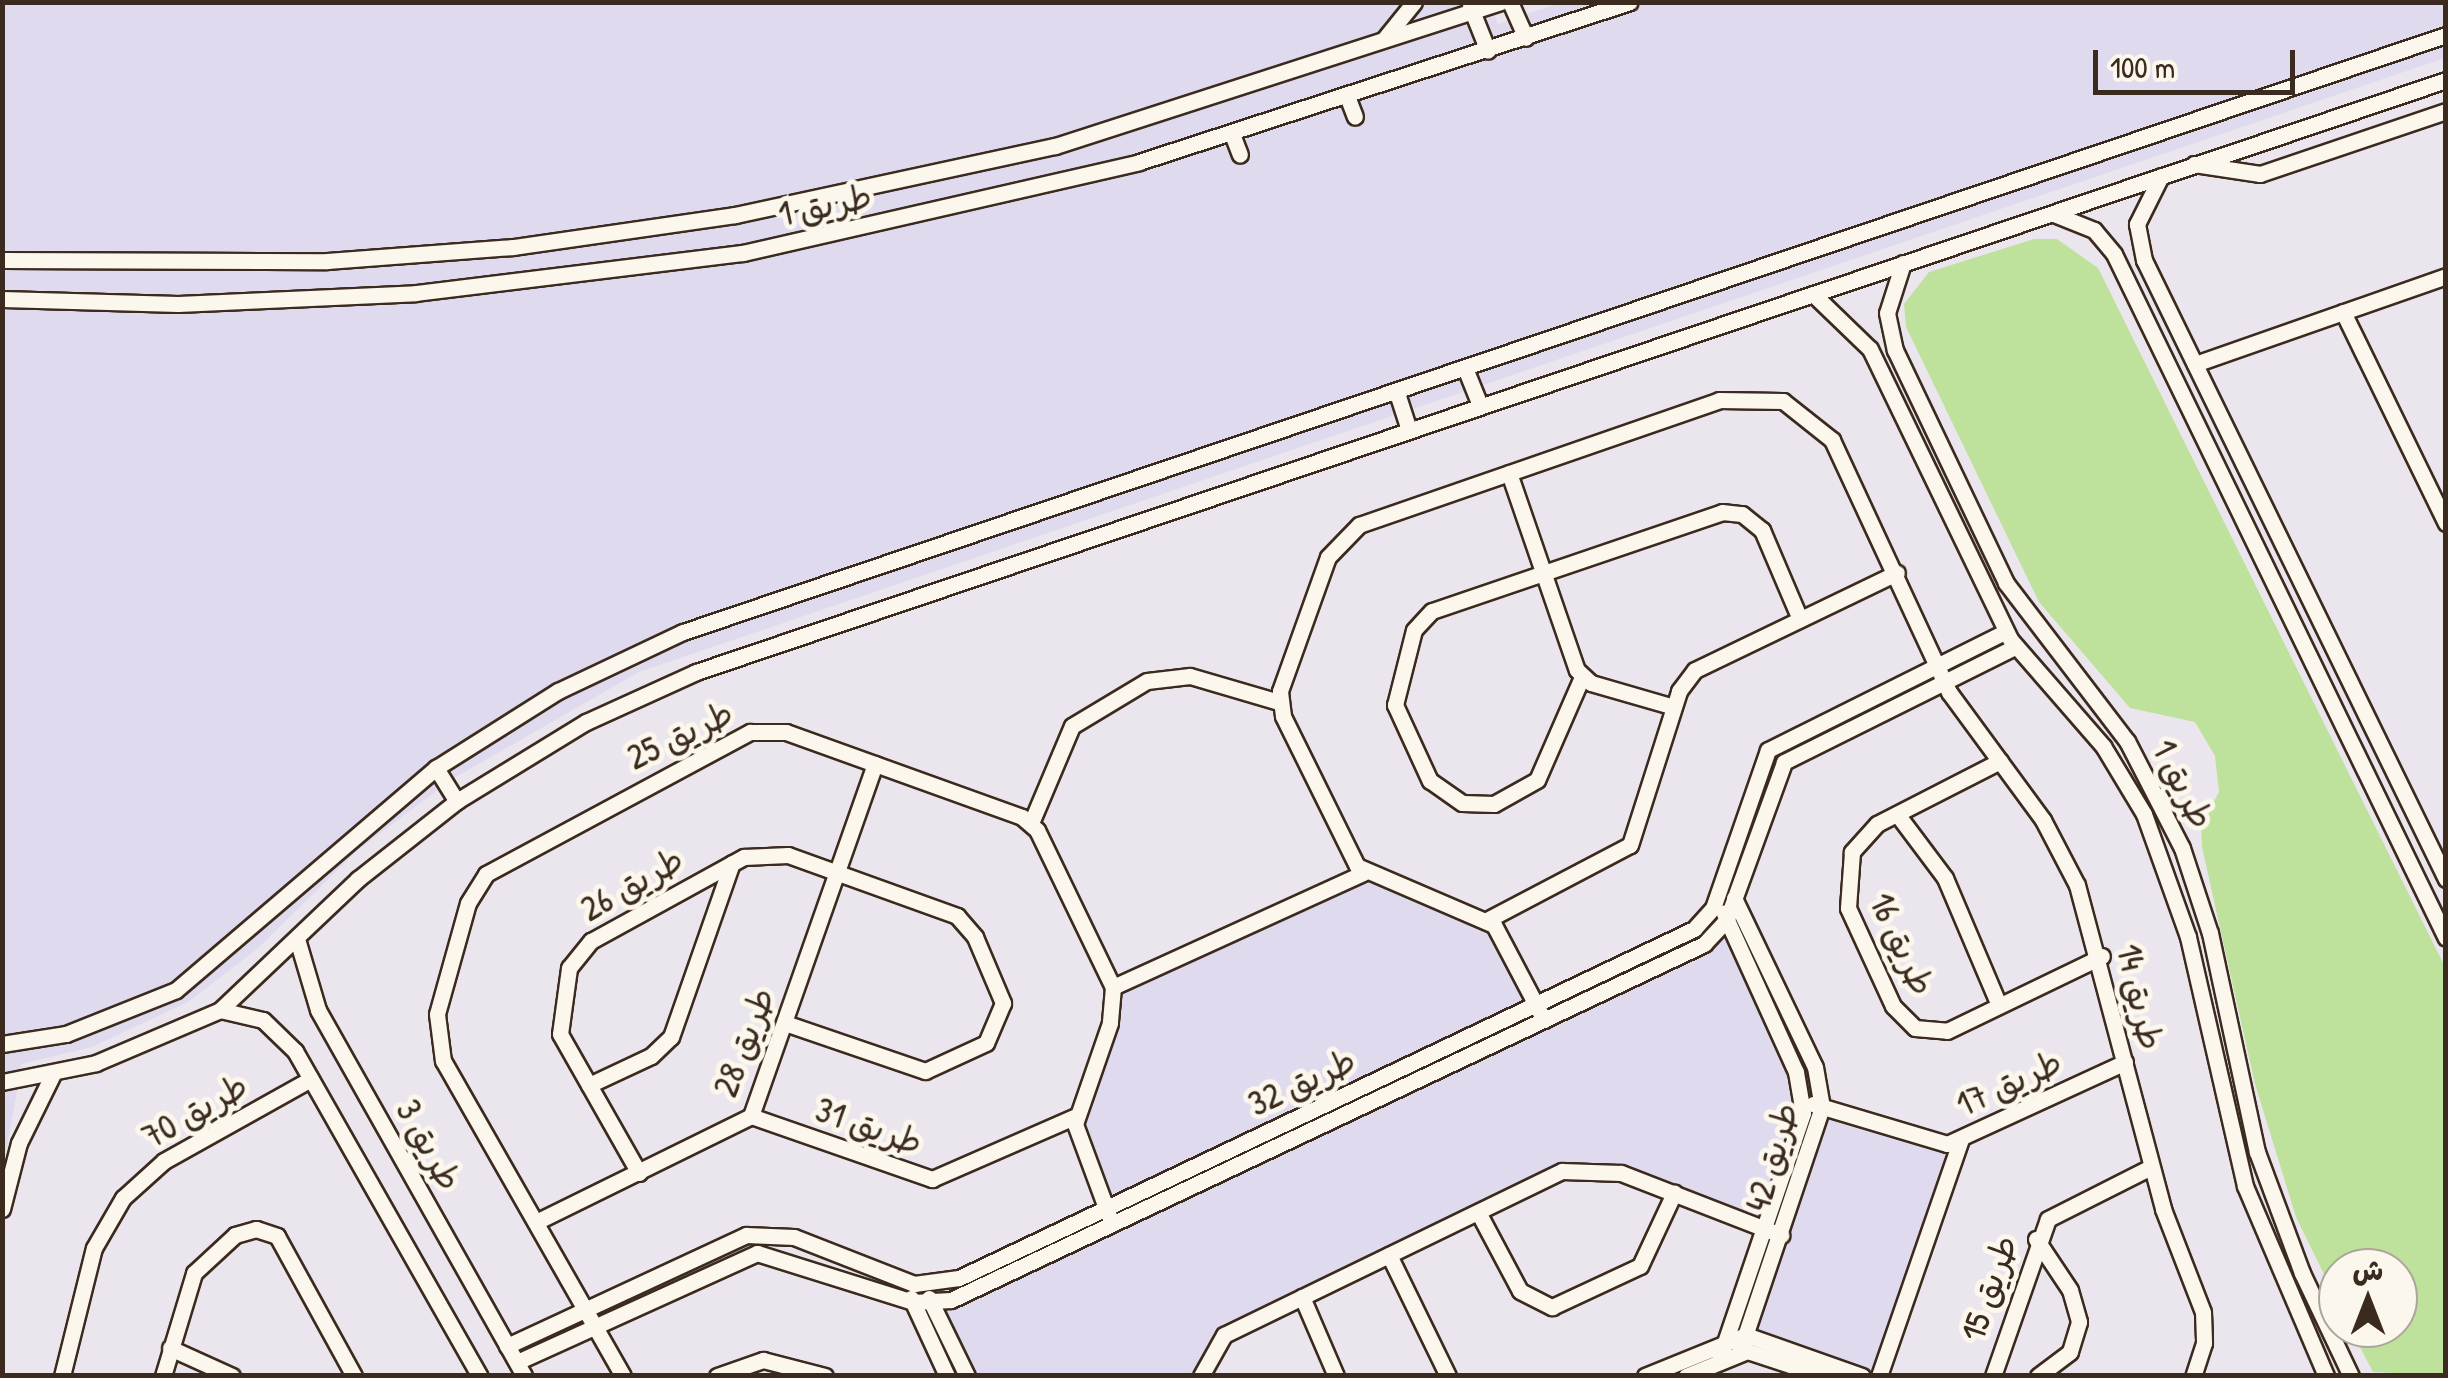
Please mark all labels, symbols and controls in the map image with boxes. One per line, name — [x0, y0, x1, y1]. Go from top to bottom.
scale bar — [2098, 30, 2300, 92]
text: 100 m — [2110, 47, 2175, 87]
street label: طريق 1 — [775, 175, 875, 235]
street label: طريق 25 — [620, 691, 740, 779]
street label: طريق 1 — [2143, 732, 2223, 836]
street label: طريق 26 — [573, 838, 691, 930]
street label: طريق 16 — [1860, 886, 1944, 1002]
street label: طريق 14 — [2107, 940, 2173, 1054]
street label: طريق 28 — [704, 982, 784, 1102]
street label: طريق 32 — [1242, 1039, 1362, 1125]
street label: طريق 17 — [1950, 1040, 2068, 1126]
street label: طريق 70 — [135, 1064, 255, 1158]
street label: طريق 31 — [810, 1088, 928, 1164]
street label: طريق 3 — [387, 1092, 471, 1198]
street label: طريق 42 — [1737, 1098, 1807, 1216]
street label: طريق 15 — [1951, 1230, 2027, 1346]
north arrow — [2318, 1248, 2418, 1348]
text: ش — [2353, 1251, 2383, 1289]

